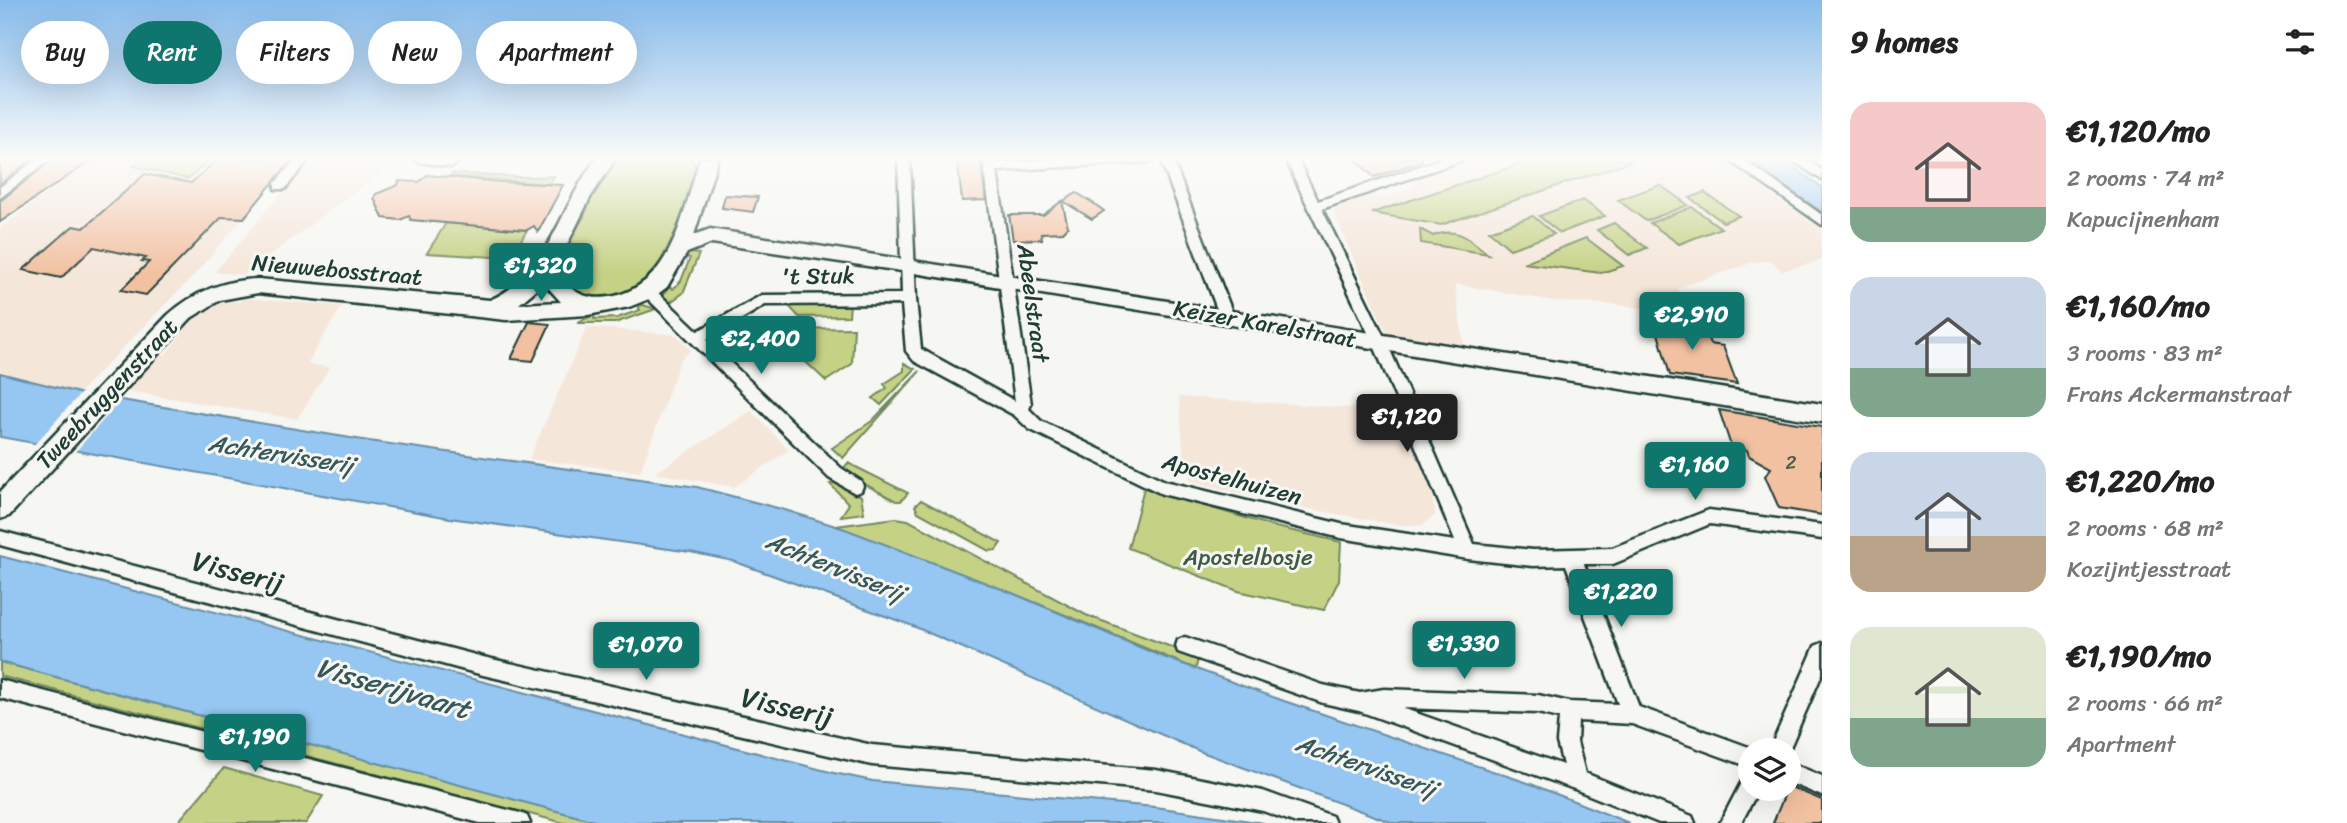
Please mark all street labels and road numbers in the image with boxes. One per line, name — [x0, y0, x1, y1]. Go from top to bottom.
street label: Abeelstraat — [1004, 240, 1062, 367]
street label: Nieuwebosstraat — [250, 242, 424, 298]
street label: 't Stuk — [781, 255, 855, 297]
street label: Keizer Karelstraat — [1170, 288, 1360, 360]
street label: Tweebruggenstraat — [25, 309, 189, 479]
street label: Apostelhuizen — [1157, 440, 1306, 517]
street label: Visserij — [187, 536, 290, 608]
street label: Visserij — [736, 673, 839, 742]

